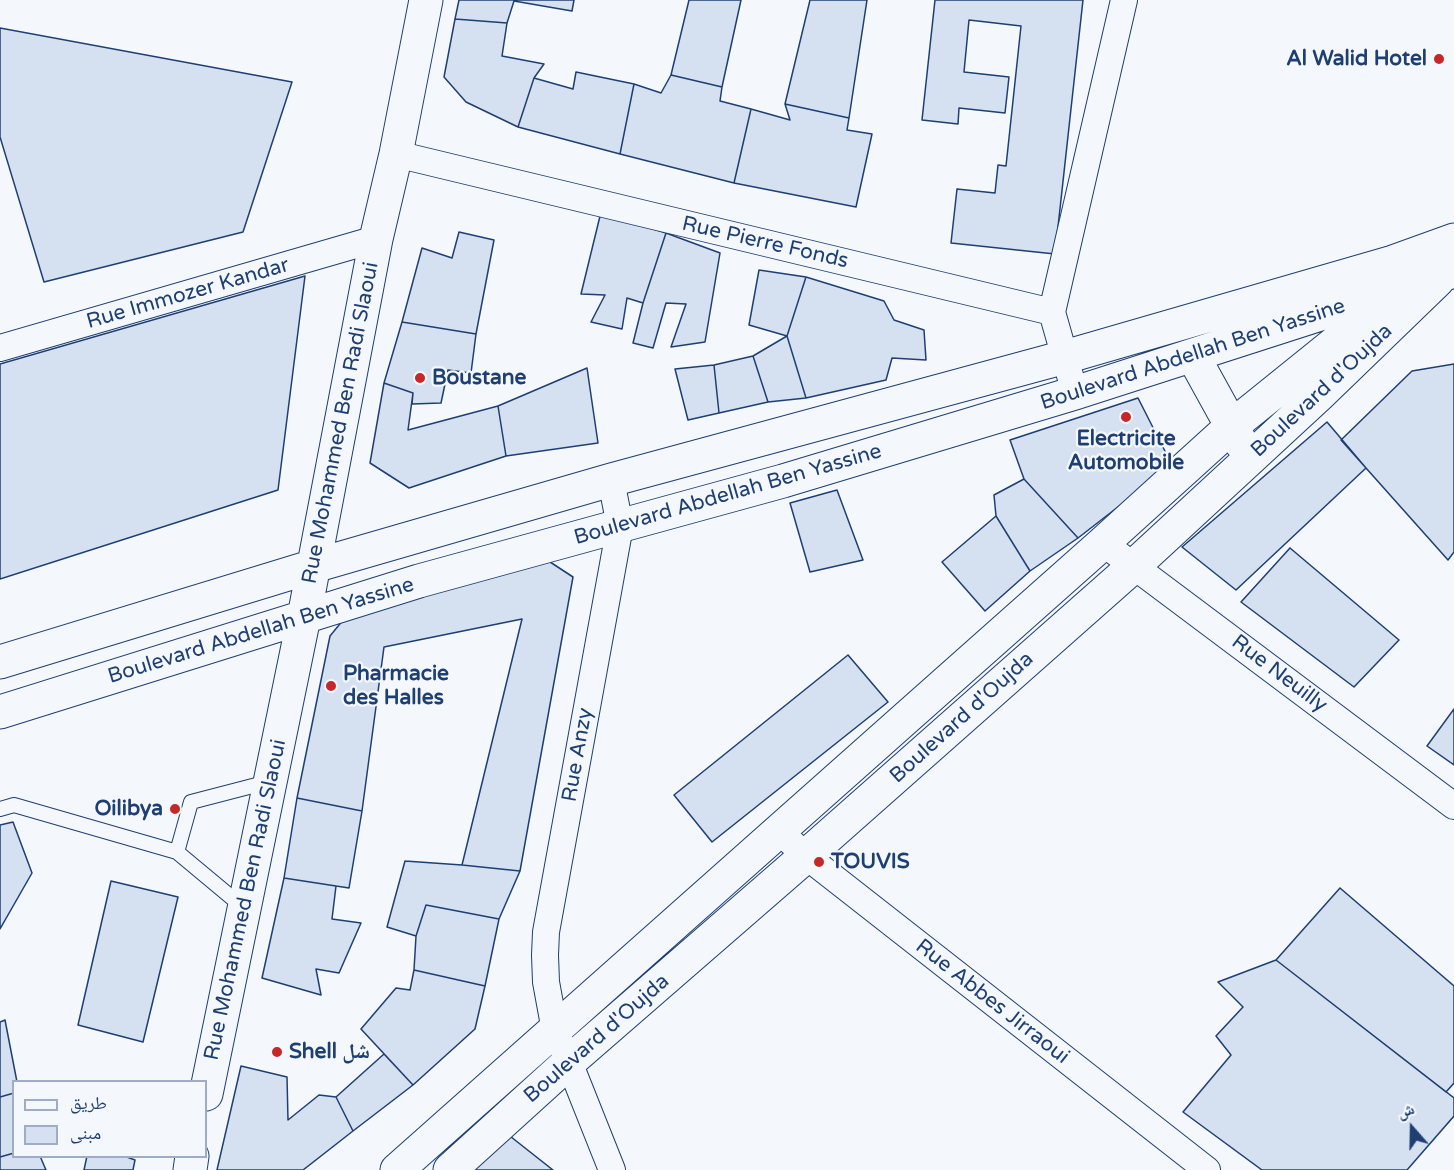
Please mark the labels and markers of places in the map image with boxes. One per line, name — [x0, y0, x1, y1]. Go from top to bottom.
place label: Al Walid Hotel — [1286, 46, 1427, 72]
marker: Al Walid Hotel — [1432, 52, 1446, 66]
place label: Boustane — [432, 365, 526, 391]
marker: Boustane — [413, 371, 427, 385]
marker: Electricite Automobile — [1119, 410, 1133, 424]
place label: Electricite Automobile — [1068, 426, 1184, 476]
place label: Pharmacie des Halles — [343, 661, 449, 711]
marker: Pharmacie des Halles — [324, 679, 338, 693]
place label: Oilibya — [94, 796, 163, 822]
marker: Oilibya — [168, 802, 182, 816]
place label: TOUVIS — [831, 849, 910, 875]
marker: TOUVIS — [812, 855, 826, 869]
place label: Shell شل — [289, 1039, 370, 1065]
marker: Shell شل — [270, 1045, 284, 1059]

